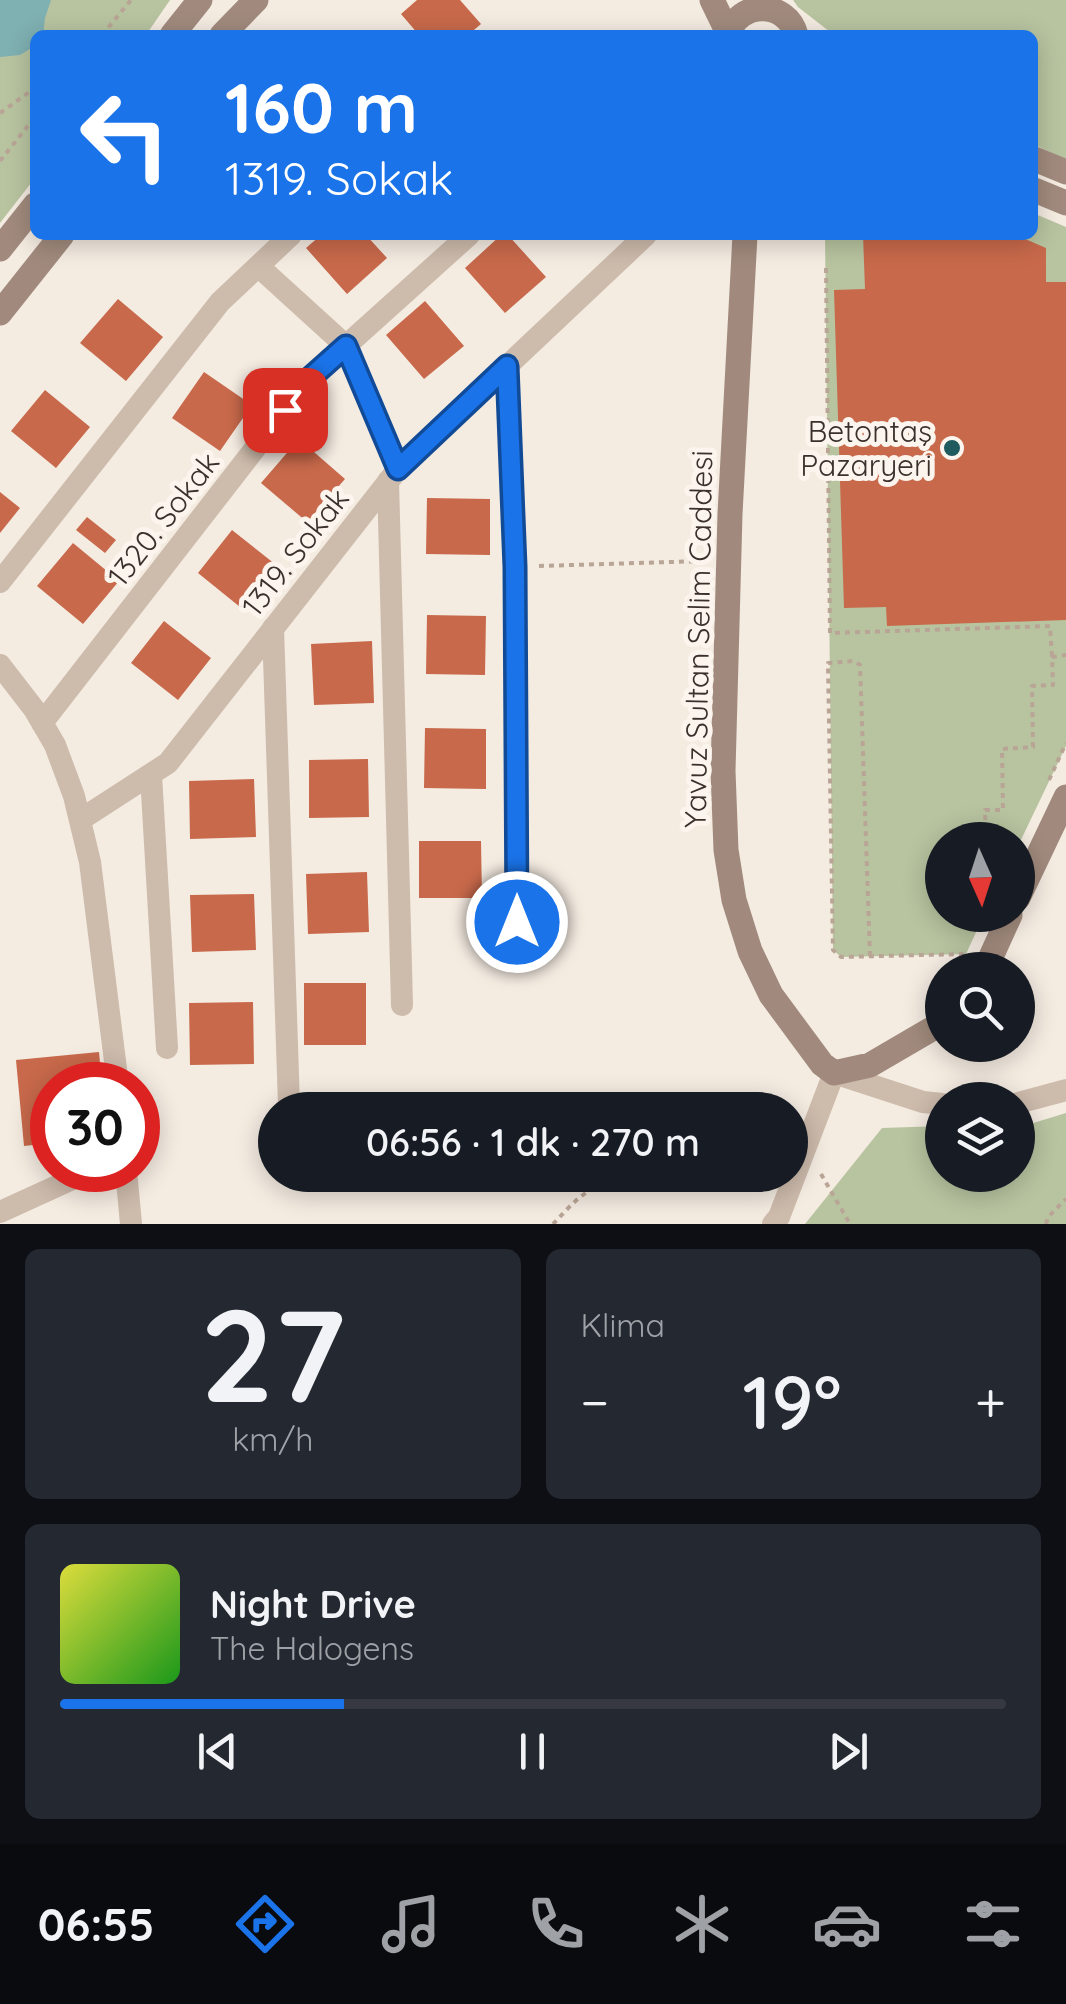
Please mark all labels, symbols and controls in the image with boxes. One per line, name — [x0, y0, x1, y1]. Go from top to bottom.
text: 160 m — [225, 63, 418, 151]
icon: left — [60, 70, 190, 200]
text: 1319. Sokak — [225, 150, 453, 206]
pin — [243, 368, 328, 453]
icon: arrive — [258, 383, 313, 438]
place label: Betontaş Pazaryeri — [800, 412, 932, 484]
marker: Betontaş Pazaryeri — [941, 437, 963, 459]
street label: 1320. Sokak — [99, 444, 227, 594]
street label: Yavuz Sultan Selim Caddesi — [676, 450, 720, 828]
street label: 1319. Sokak — [233, 480, 357, 624]
north arrow — [925, 822, 1035, 932]
map controls — [925, 822, 1035, 1192]
position arrow — [465, 870, 569, 974]
button: search — [925, 952, 1035, 1062]
speed limit sign: 30 — [30, 1062, 160, 1192]
button: layers — [925, 1082, 1035, 1192]
text: 06:56 · 1 dk · 270 m — [366, 1118, 700, 1166]
text: 27 — [200, 1272, 345, 1435]
text: Klima — [581, 1305, 665, 1345]
text: 19° — [743, 1354, 842, 1448]
text: − — [581, 1367, 609, 1436]
text: + — [975, 1367, 1006, 1436]
text: km/h — [232, 1419, 313, 1459]
text: Night Drive — [210, 1580, 416, 1628]
text: The Halogens — [210, 1628, 414, 1668]
icon: previous — [190, 1724, 245, 1779]
icon: pause — [505, 1724, 560, 1779]
icon: next — [821, 1724, 876, 1779]
icon: directions — [230, 1889, 300, 1959]
icon: music — [376, 1889, 446, 1959]
icon: phone — [521, 1889, 591, 1959]
icon: climate — [667, 1889, 737, 1959]
icon: car — [812, 1889, 882, 1959]
icon: filters — [958, 1889, 1028, 1959]
text: 06:55 — [38, 1896, 154, 1952]

